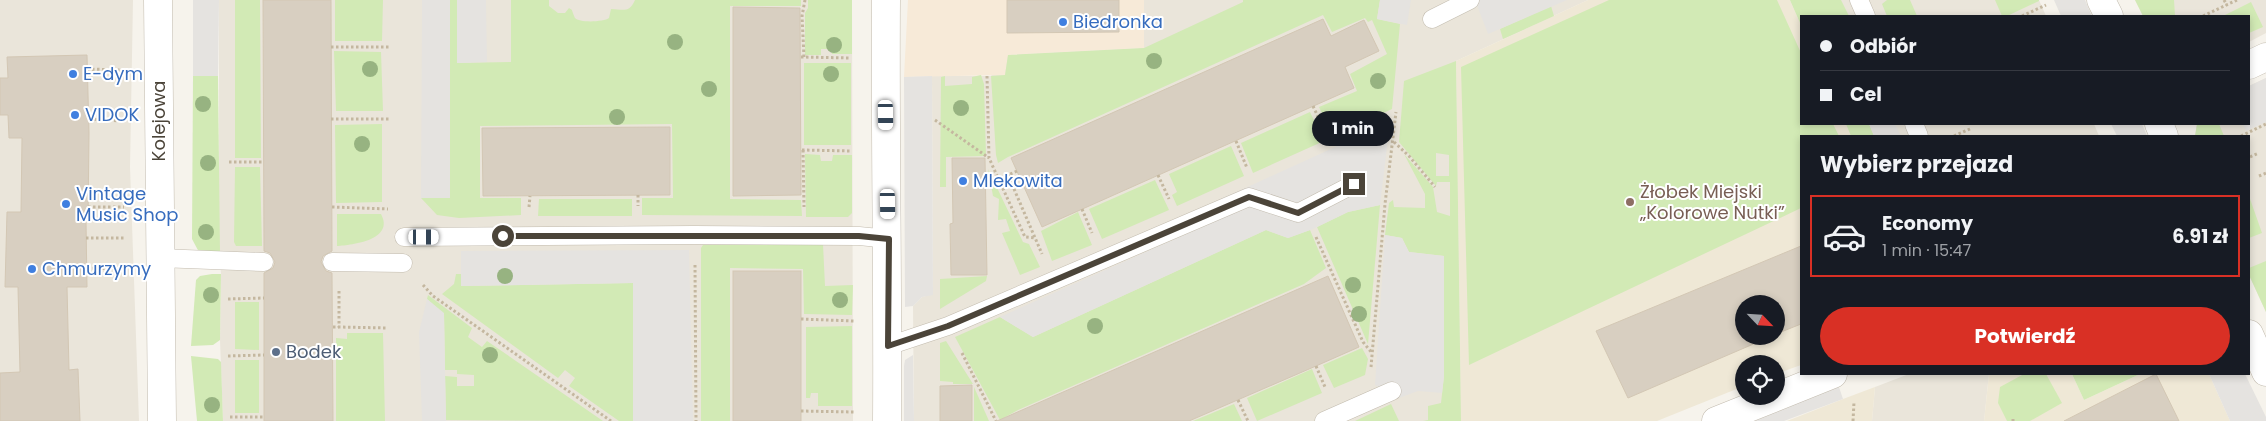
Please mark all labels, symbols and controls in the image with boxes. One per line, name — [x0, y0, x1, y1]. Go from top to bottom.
place label: Biedronka — [1073, 9, 1163, 34]
marker: Biedronka — [1057, 16, 1069, 28]
text: Odbiór — [1850, 33, 1917, 60]
place label: E-dym — [83, 61, 143, 86]
marker: E-dym — [67, 68, 79, 80]
street label: Kolejowa — [146, 81, 171, 161]
text: Cel — [1850, 81, 1882, 108]
car — [878, 100, 893, 130]
place label: VIDOK — [85, 102, 139, 127]
marker: VIDOK — [69, 109, 81, 121]
callout: 1 min — [1313, 111, 1395, 146]
text: 1 min — [1332, 117, 1374, 140]
text: Wybierz przejazd — [1820, 149, 2013, 180]
place label: Mlekowita — [973, 168, 1063, 193]
route end — [1343, 173, 1365, 195]
marker: Mlekowita — [957, 175, 969, 187]
place label: Żłobek Miejski „Kolorowe Nutki” — [1639, 179, 1785, 225]
place label: Vintage Music Shop — [76, 181, 178, 227]
car — [880, 189, 895, 219]
marker: Żłobek Miejski „Kolorowe Nutki” — [1624, 196, 1636, 208]
marker: Vintage Music Shop — [60, 198, 72, 210]
text: Economy — [1882, 210, 1973, 237]
icon: car — [1822, 214, 1867, 259]
text: 6.91 zł — [2172, 223, 2228, 250]
route start — [492, 225, 514, 247]
car — [409, 230, 439, 245]
text: 1 min · 15:47 — [1882, 239, 1971, 262]
place label: Chmurzymy — [42, 256, 151, 281]
marker: Chmurzymy — [26, 263, 38, 275]
north arrow — [1735, 295, 1785, 345]
map controls — [1735, 295, 1785, 405]
button: Potwierdź — [1820, 307, 2230, 365]
place label: Bodek — [286, 339, 342, 364]
marker: Bodek — [270, 346, 282, 358]
button: locate — [1735, 355, 1785, 405]

